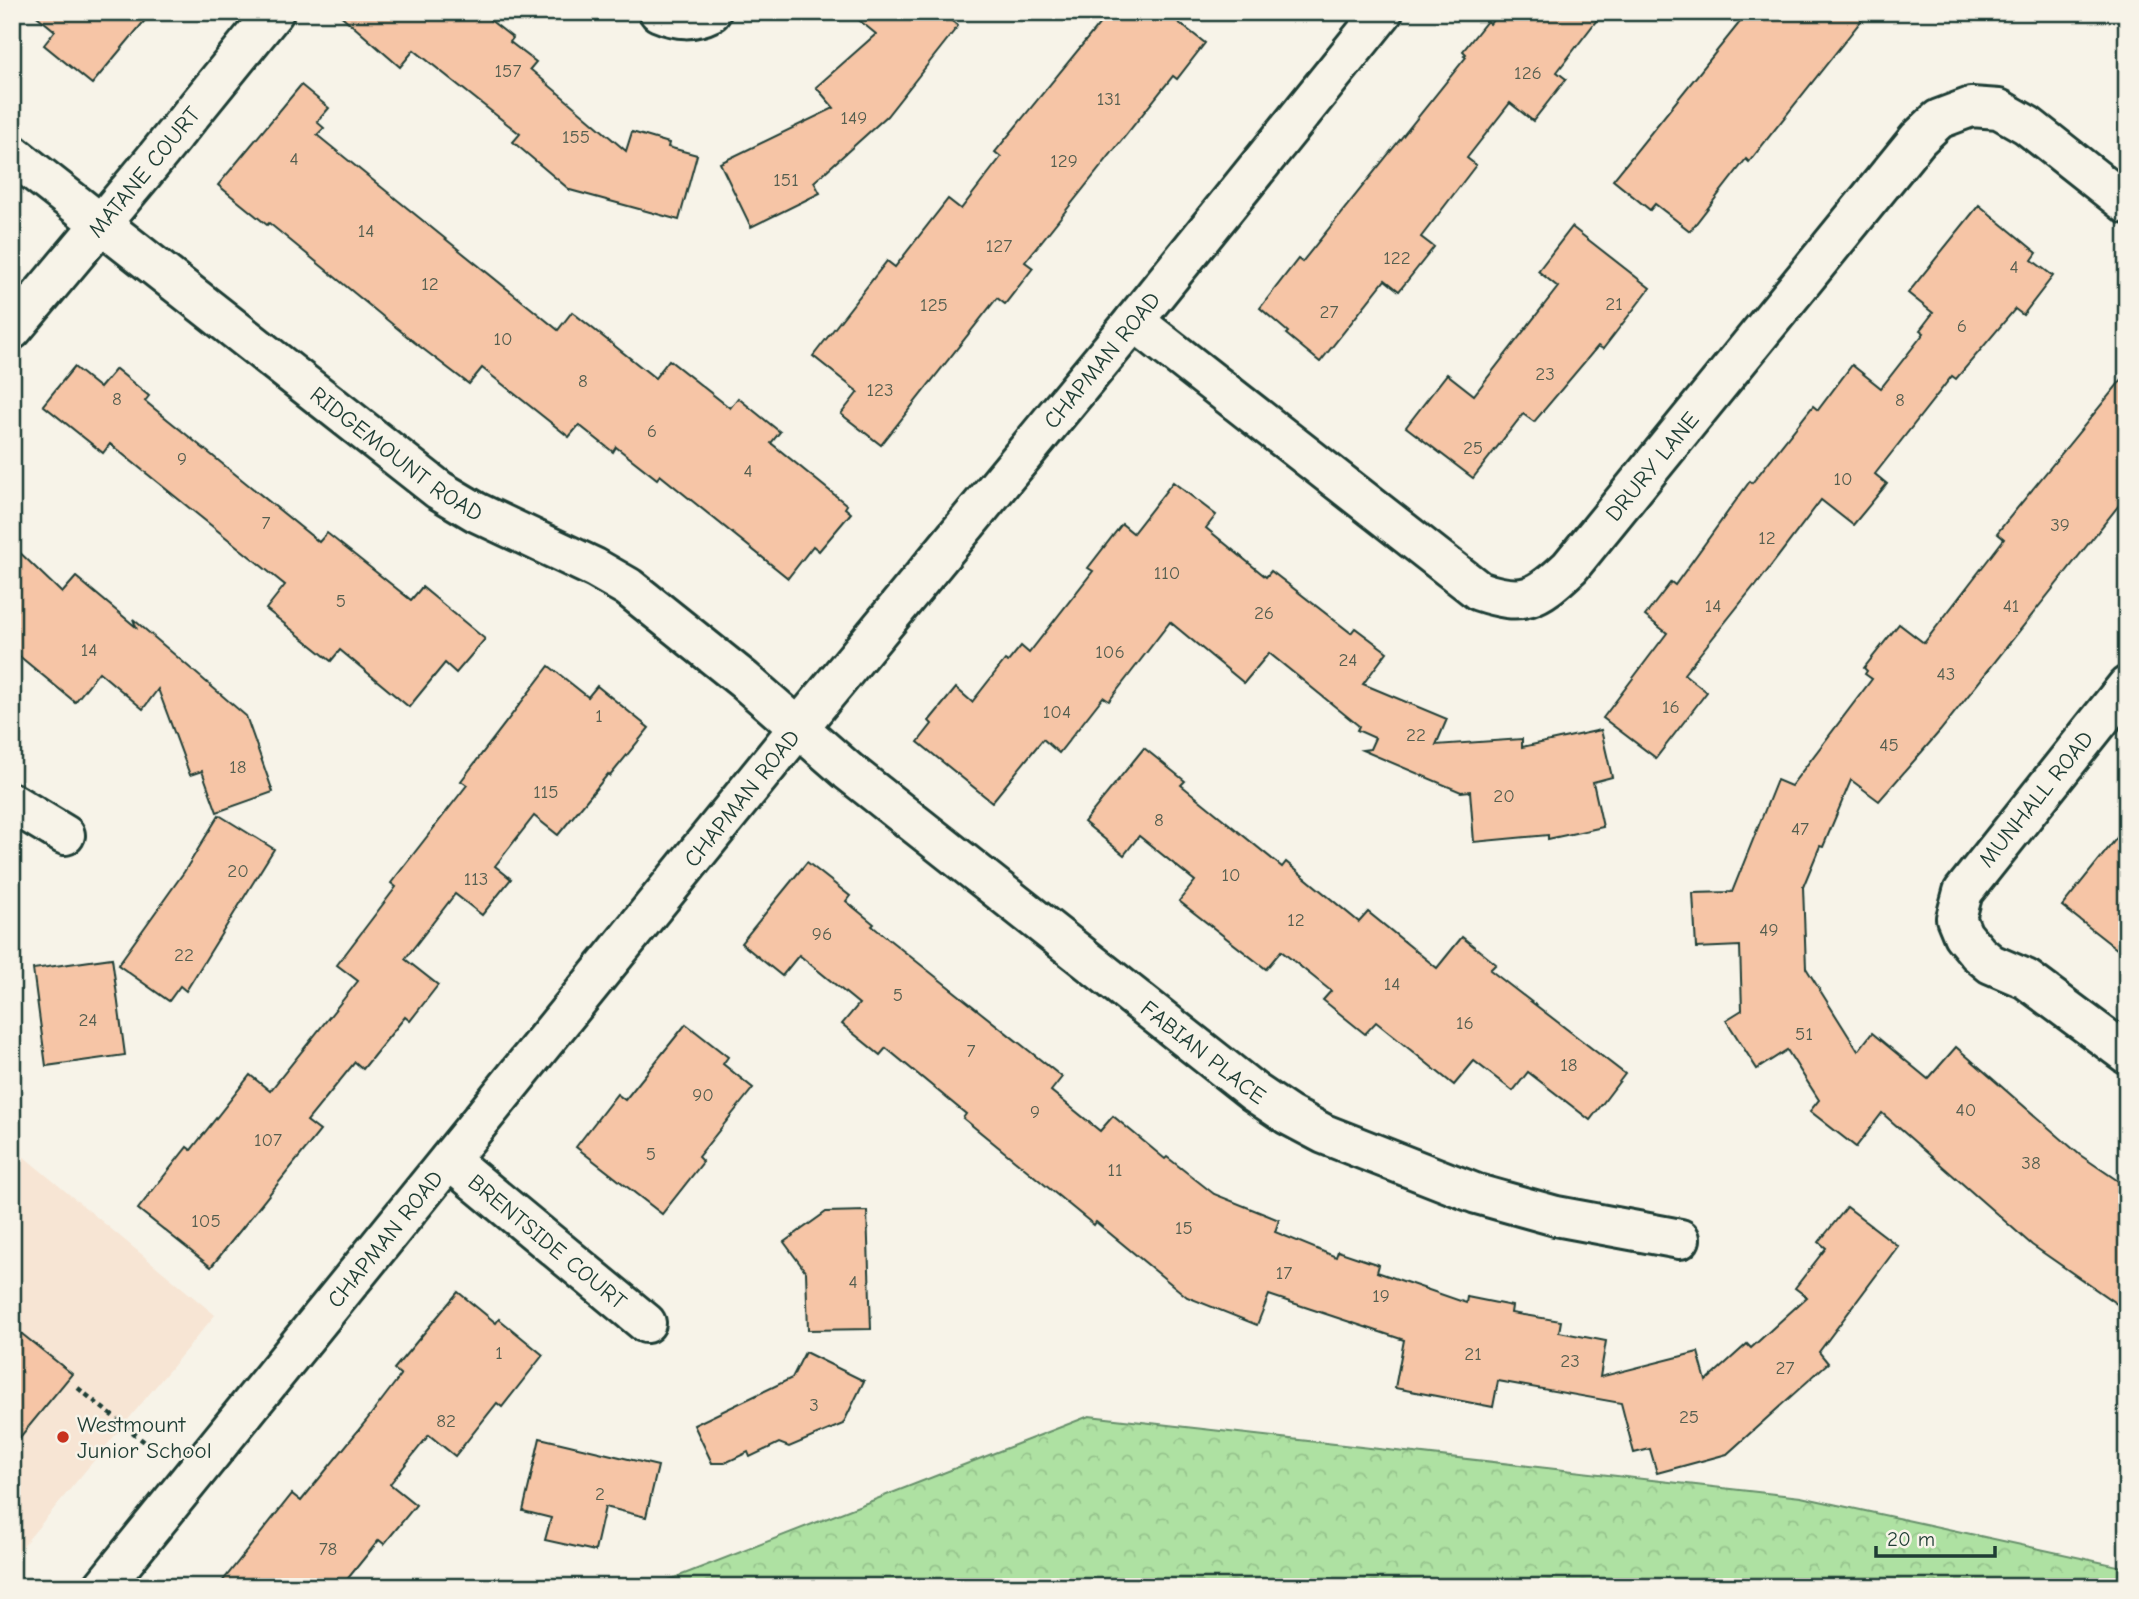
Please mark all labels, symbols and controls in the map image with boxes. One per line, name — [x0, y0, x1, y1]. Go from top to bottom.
house number: 157 — [495, 60, 521, 82]
house number: 126 — [1514, 62, 1542, 84]
house number: 131 — [1097, 88, 1121, 110]
street label: MATANE COURT — [82, 101, 206, 243]
house number: 149 — [841, 107, 867, 129]
house number: 155 — [562, 126, 590, 148]
house number: 4 — [289, 148, 299, 170]
house number: 129 — [1050, 150, 1078, 172]
house number: 151 — [773, 169, 799, 191]
house number: 14 — [358, 220, 374, 242]
house number: 127 — [986, 235, 1012, 257]
house number: 122 — [1383, 247, 1411, 269]
house number: 4 — [2009, 256, 2019, 278]
house number: 12 — [421, 273, 439, 295]
street label: CHAPMAN ROAD — [1038, 286, 1166, 434]
house number: 21 — [1605, 293, 1623, 315]
house number: 125 — [920, 294, 948, 316]
house number: 27 — [1320, 301, 1338, 323]
house number: 6 — [1957, 315, 1967, 337]
house number: 10 — [493, 328, 513, 350]
house number: 23 — [1535, 363, 1555, 385]
house number: 8 — [578, 370, 588, 392]
house number: 123 — [866, 379, 894, 401]
street label: RIDGEMOUNT ROAD — [305, 381, 488, 527]
house number: 8 — [112, 388, 122, 410]
house number: 8 — [1895, 389, 1905, 411]
street label: DRURY LANE — [1600, 406, 1704, 526]
house number: 6 — [647, 420, 657, 442]
house number: 25 — [1463, 437, 1483, 459]
house number: 9 — [177, 448, 187, 470]
house number: 4 — [743, 460, 753, 482]
house number: 10 — [1833, 468, 1853, 490]
house number: 7 — [262, 512, 271, 534]
house number: 39 — [2050, 514, 2070, 536]
house number: 12 — [1758, 527, 1776, 549]
house number: 110 — [1154, 562, 1180, 584]
house number: 5 — [336, 590, 346, 612]
house number: 14 — [1705, 595, 1721, 617]
house number: 41 — [2003, 595, 2019, 617]
house number: 26 — [1254, 602, 1274, 624]
house number: 14 — [81, 639, 97, 661]
house number: 106 — [1095, 641, 1125, 663]
house number: 24 — [1338, 649, 1358, 671]
house number: 43 — [1937, 663, 1955, 685]
house number: 16 — [1662, 696, 1680, 718]
house number: 104 — [1043, 701, 1071, 723]
house number: 1 — [595, 705, 603, 727]
street label: CHAPMAN ROAD — [678, 724, 805, 872]
house number: 22 — [1406, 724, 1426, 746]
street label: MUNHALL ROAD — [1973, 726, 2099, 872]
house number: 45 — [1879, 734, 1899, 756]
house number: 18 — [229, 756, 247, 778]
house number: 115 — [533, 781, 559, 803]
house number: 20 — [1493, 785, 1515, 807]
house number: 8 — [1154, 809, 1164, 831]
house number: 47 — [1791, 818, 1809, 840]
house number: 20 — [227, 860, 249, 882]
house number: 10 — [1221, 864, 1241, 886]
house number: 113 — [464, 868, 488, 890]
house number: 12 — [1287, 909, 1305, 931]
house number: 49 — [1759, 919, 1779, 941]
house number: 96 — [812, 923, 832, 945]
house number: 22 — [174, 944, 194, 966]
house number: 14 — [1384, 973, 1400, 995]
house number: 5 — [893, 984, 903, 1006]
street label: FABIAN PLACE — [1136, 994, 1271, 1110]
house number: 24 — [78, 1009, 98, 1031]
house number: 16 — [1456, 1012, 1474, 1034]
house number: 51 — [1795, 1023, 1813, 1045]
house number: 7 — [967, 1040, 976, 1062]
house number: 18 — [1560, 1054, 1578, 1076]
house number: 90 — [692, 1084, 714, 1106]
house number: 40 — [1956, 1099, 1976, 1121]
house number: 9 — [1030, 1101, 1040, 1123]
house number: 107 — [254, 1129, 282, 1151]
house number: 5 — [646, 1143, 656, 1165]
house number: 38 — [2021, 1152, 2041, 1174]
house number: 11 — [1107, 1159, 1123, 1181]
street label: CHAPMAN ROAD — [321, 1165, 448, 1313]
street label: BRENTSIDE COURT — [463, 1168, 632, 1315]
house number: 105 — [191, 1210, 221, 1232]
house number: 15 — [1175, 1217, 1193, 1239]
house number: 17 — [1276, 1262, 1292, 1284]
house number: 4 — [848, 1271, 858, 1293]
house number: 19 — [1372, 1285, 1390, 1307]
house number: 1 — [495, 1342, 503, 1364]
house number: 21 — [1464, 1343, 1482, 1365]
house number: 23 — [1560, 1350, 1580, 1372]
house number: 27 — [1776, 1357, 1794, 1379]
house number: 3 — [809, 1394, 819, 1416]
house number: 25 — [1679, 1406, 1699, 1428]
house number: 82 — [436, 1410, 456, 1432]
place label: Westmount Junior School — [77, 1411, 212, 1464]
marker: Westmount Junior School — [55, 1429, 71, 1445]
house number: 2 — [595, 1483, 605, 1505]
scale bar — [1876, 1515, 1996, 1559]
text: 20 m — [1887, 1527, 1935, 1551]
house number: 78 — [319, 1538, 337, 1560]

